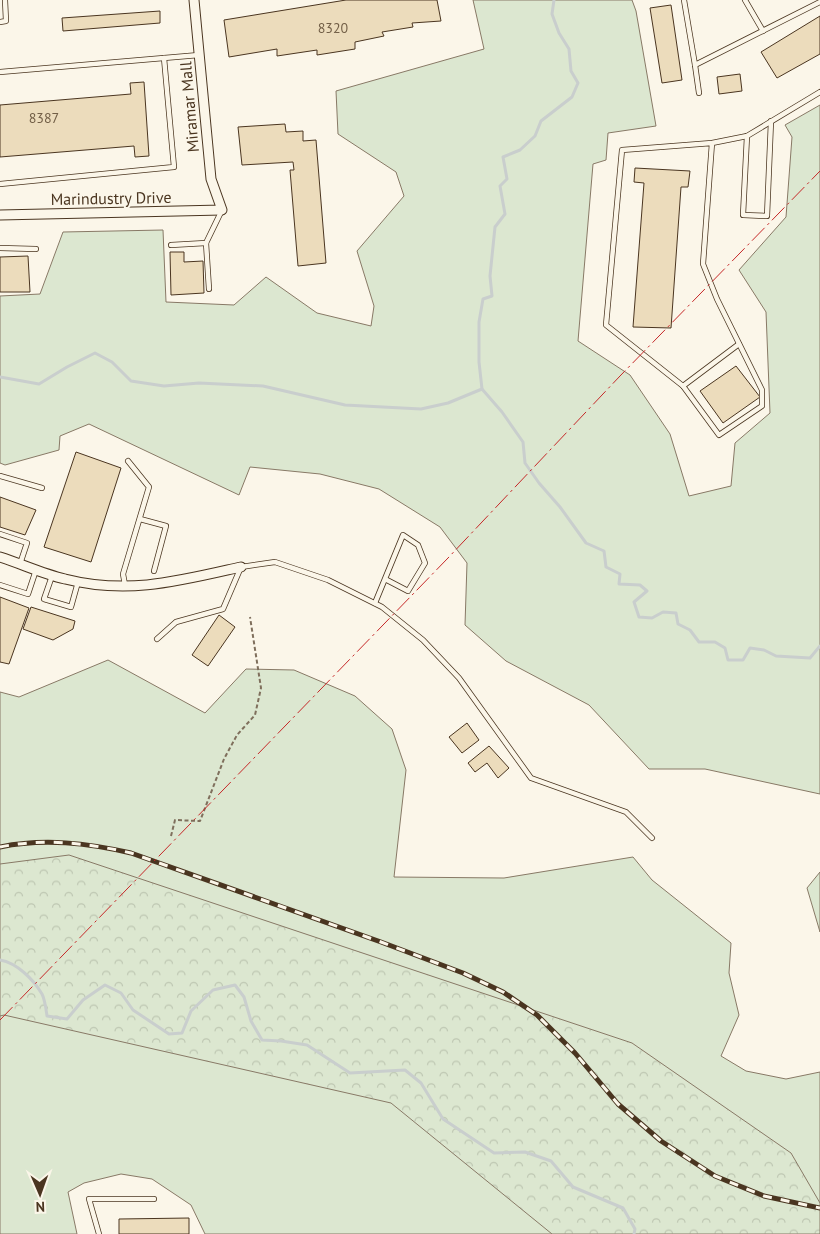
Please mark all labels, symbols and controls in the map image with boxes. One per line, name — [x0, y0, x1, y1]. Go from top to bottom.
house number: 8320 — [318, 19, 349, 37]
street label: Miramar Mall — [175, 61, 203, 153]
house number: 8387 — [29, 109, 59, 127]
street label: Marindustry Drive — [50, 187, 172, 209]
north arrow — [15, 1169, 65, 1219]
text: N — [36, 1198, 45, 1216]

